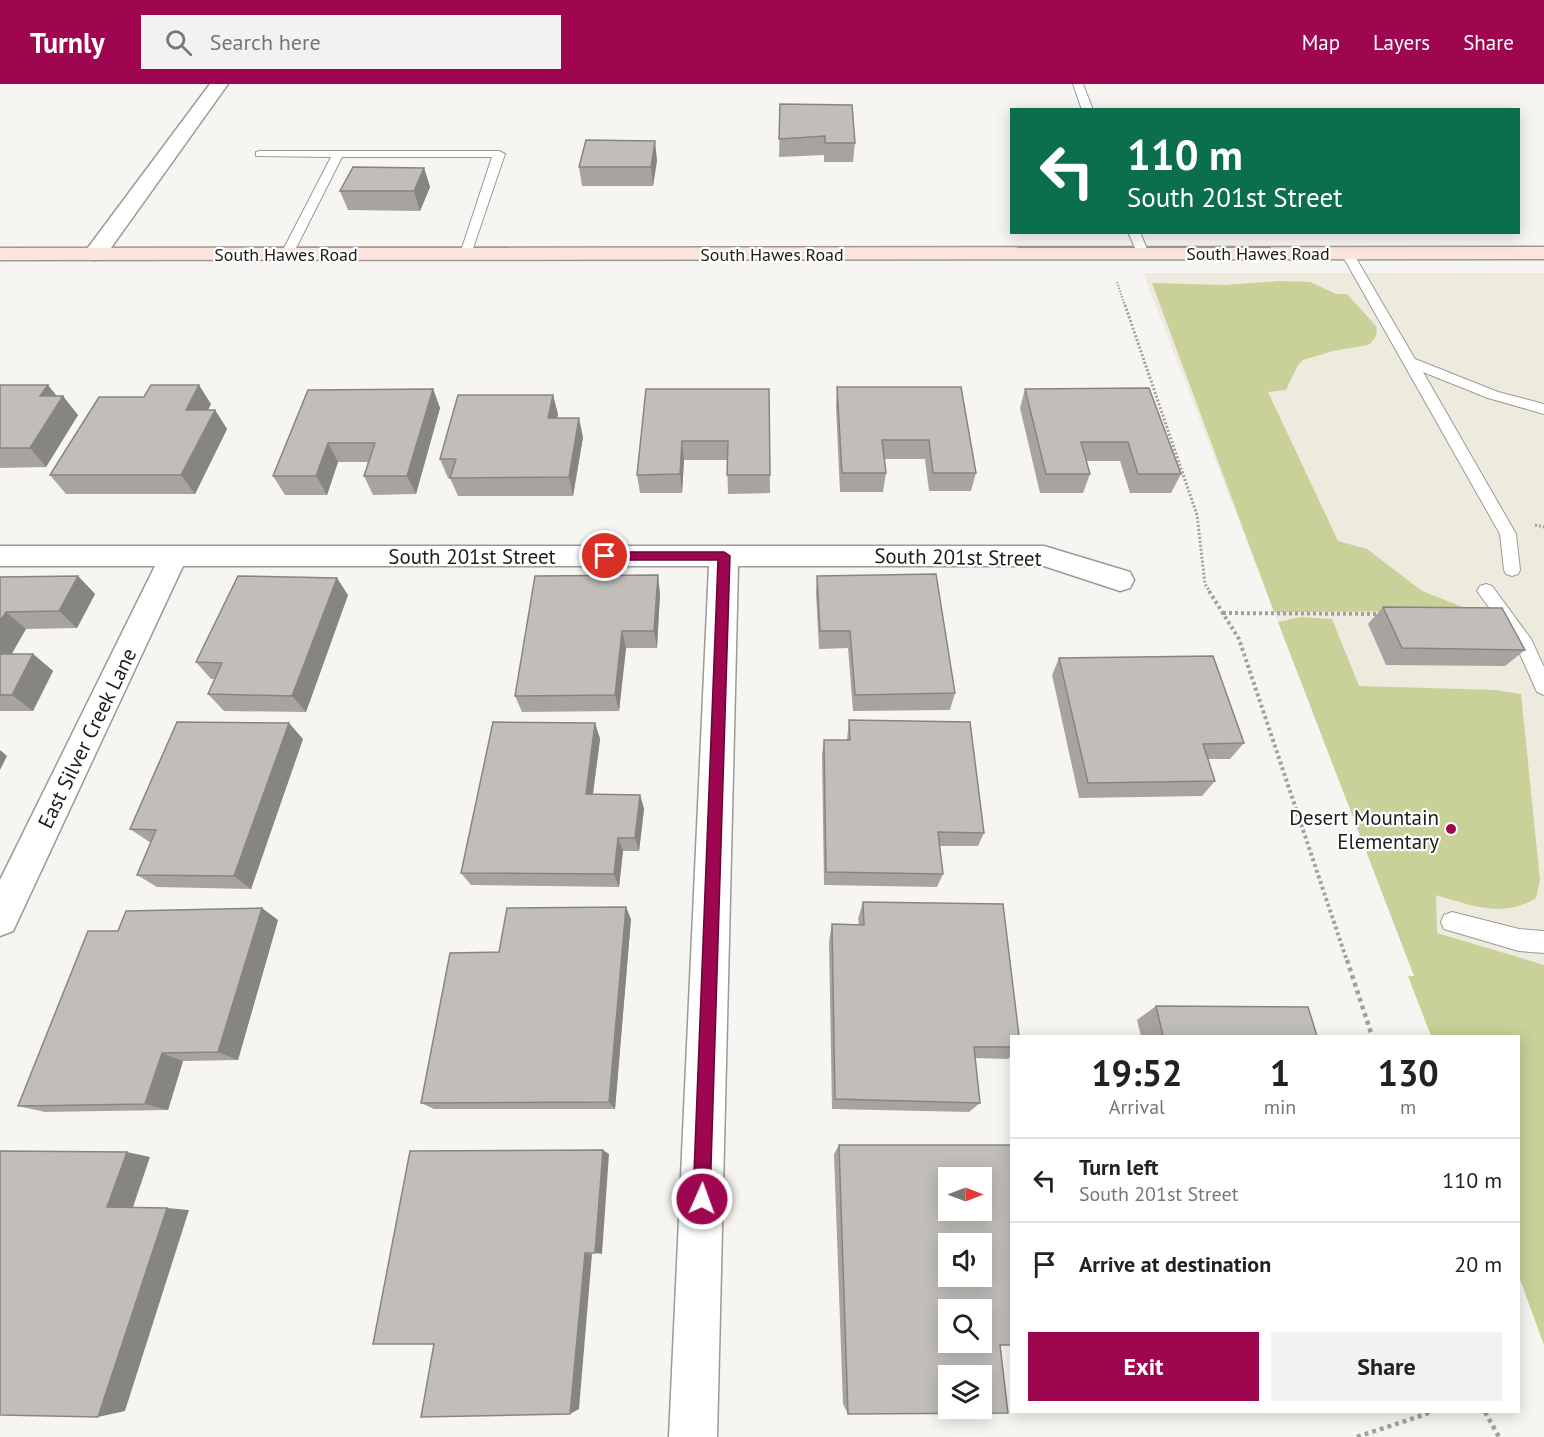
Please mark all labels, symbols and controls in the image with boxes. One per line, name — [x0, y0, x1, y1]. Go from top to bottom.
search box — [141, 15, 561, 69]
text: Turnly — [30, 24, 105, 61]
icon: search — [162, 26, 195, 59]
text: Search here — [210, 28, 321, 56]
text: Map — [1302, 29, 1340, 56]
text: Layers — [1373, 29, 1430, 56]
text: Share — [1463, 29, 1514, 56]
text: 110 m — [1127, 127, 1243, 182]
icon: left — [1028, 132, 1106, 210]
text: South 201st Street — [1127, 180, 1342, 214]
street label: South Hawes Road — [1186, 242, 1330, 265]
street label: South Hawes Road — [214, 243, 358, 266]
street label: South Hawes Road — [700, 243, 844, 266]
pin — [579, 530, 630, 581]
icon: arrive — [588, 539, 621, 572]
street label: South 201st Street — [874, 542, 1042, 572]
street label: South 201st Street — [388, 543, 556, 570]
street label: East Silver Creek Lane — [32, 643, 142, 833]
place label: Desert Mountain Elementary — [1289, 804, 1439, 855]
marker: Desert Mountain Elementary — [1444, 822, 1458, 836]
text: 19:52 — [1091, 1049, 1183, 1096]
text: 1 — [1270, 1049, 1290, 1096]
text: 130 — [1378, 1049, 1439, 1096]
text: Arrival — [1109, 1094, 1165, 1120]
text: min — [1264, 1094, 1296, 1120]
text: m — [1400, 1094, 1416, 1120]
text: Turn left — [1079, 1153, 1159, 1181]
icon: left — [1028, 1164, 1061, 1197]
text: 110 m — [1442, 1166, 1502, 1194]
position arrow — [670, 1167, 734, 1231]
north arrow — [938, 1167, 992, 1221]
map controls — [938, 1167, 992, 1419]
text: South 201st Street — [1079, 1181, 1239, 1207]
button: sound — [938, 1233, 992, 1287]
icon: arrive — [1028, 1248, 1061, 1281]
text: Arrive at destination — [1079, 1250, 1271, 1278]
text: 20 m — [1454, 1250, 1502, 1278]
button: search — [938, 1299, 992, 1353]
button: Exit — [1028, 1332, 1259, 1401]
button: Share — [1271, 1332, 1502, 1401]
button: layers — [938, 1365, 992, 1419]

